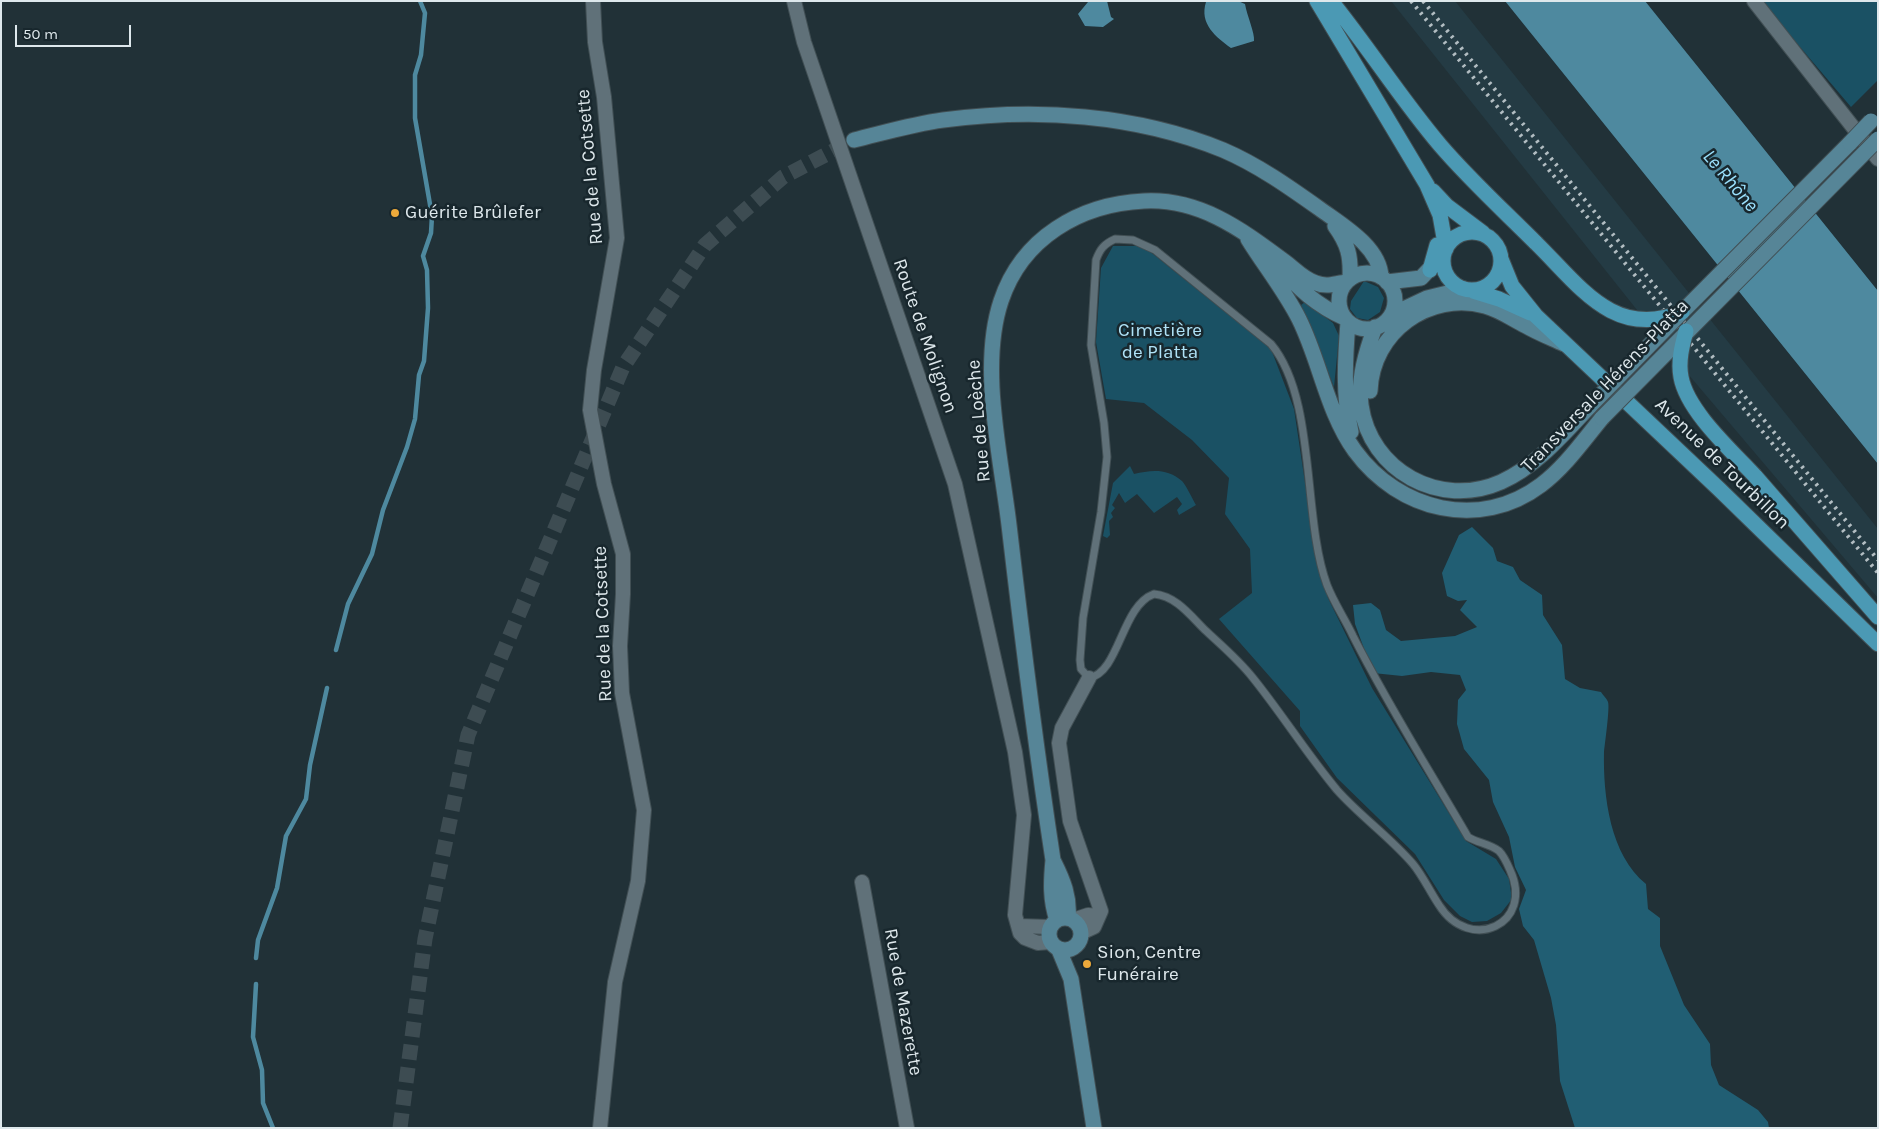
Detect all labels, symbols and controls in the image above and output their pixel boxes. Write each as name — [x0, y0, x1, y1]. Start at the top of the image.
scale bar — [18, 15, 134, 47]
text: 50 m — [23, 25, 58, 43]
street label: Rue de la Cotsette — [572, 88, 608, 246]
water label: Le Rhône — [1697, 145, 1763, 217]
place label: Guérite Brûlefer — [405, 202, 541, 224]
marker: Guérite Brûlefer — [389, 207, 401, 219]
street label: Route de Molignon — [888, 256, 962, 416]
street label: Transversale Hérens-Platta — [1516, 295, 1694, 477]
park label: Cimetière de Platta — [1118, 320, 1202, 364]
street label: Rue de Loèche — [962, 359, 996, 483]
street label: Avenue de Tourbillon — [1650, 394, 1794, 534]
street label: Rue de la Cotsette — [589, 546, 617, 702]
street label: Rue de Mazerette — [879, 927, 927, 1077]
place label: Sion, Centre Funéraire — [1097, 942, 1201, 986]
marker: Sion, Centre Funéraire — [1081, 958, 1093, 970]

